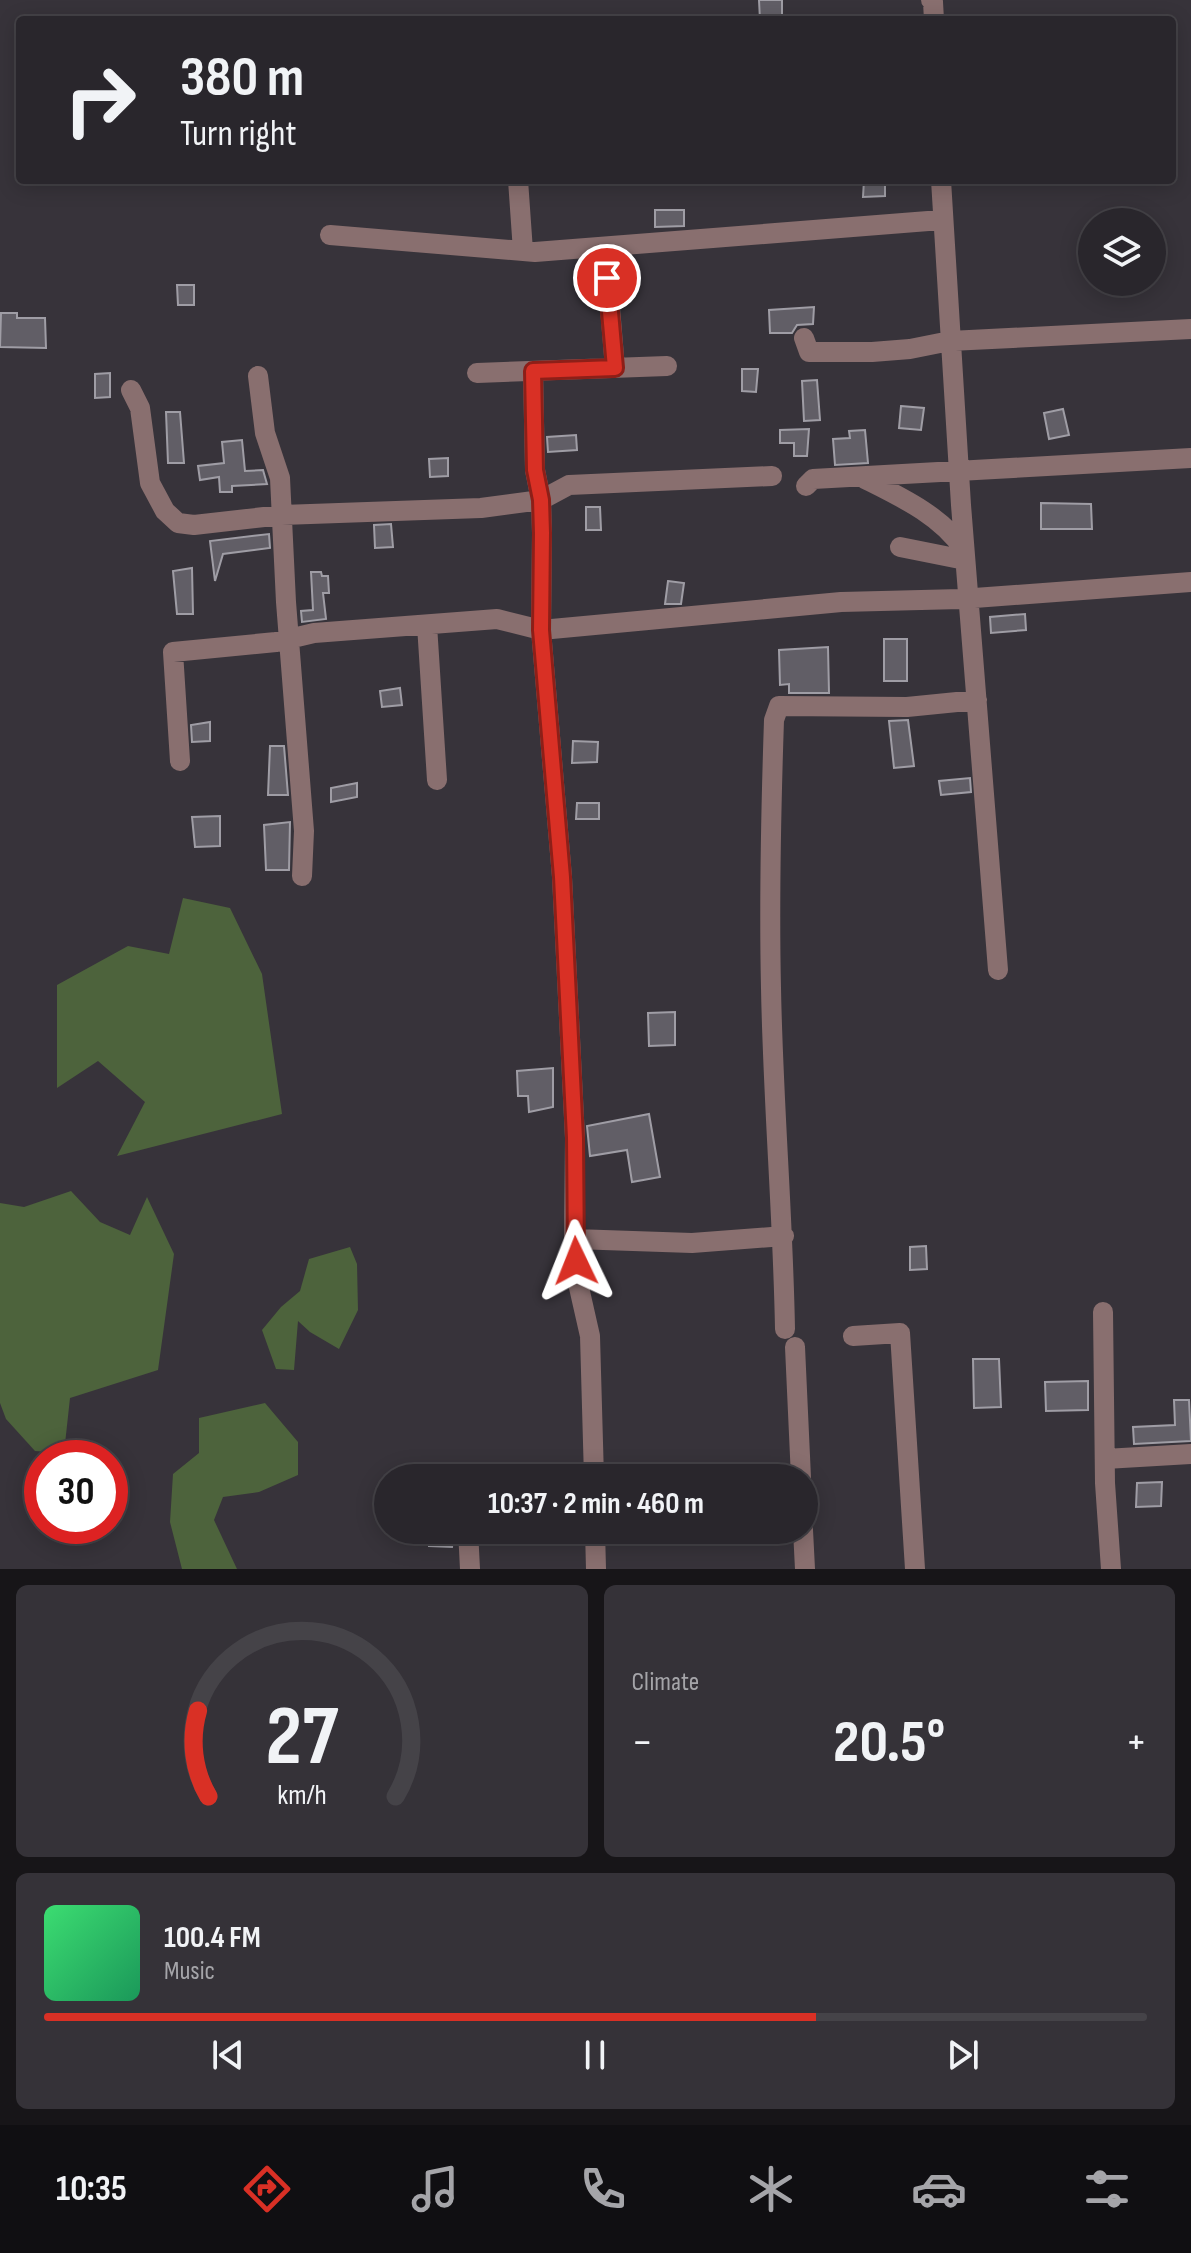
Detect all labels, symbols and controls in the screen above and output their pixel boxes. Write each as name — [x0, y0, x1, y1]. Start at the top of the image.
text: 380 m — [180, 45, 304, 112]
icon: right — [48, 48, 152, 152]
text: Turn right — [180, 113, 297, 156]
map controls — [1078, 208, 1166, 296]
button: layers — [1078, 208, 1166, 296]
pin — [573, 244, 641, 312]
icon: arrive — [585, 256, 629, 300]
position arrow — [534, 1219, 618, 1303]
speed limit sign: 30 — [24, 1440, 128, 1544]
text: 10:37 · 2 min · 460 m — [488, 1486, 704, 1522]
text: Climate — [632, 1667, 699, 1698]
text: 27 — [265, 1688, 339, 1788]
text: 20.5° — [833, 1707, 945, 1779]
text: − — [632, 1716, 653, 1769]
text: + — [1125, 1716, 1147, 1769]
text: km/h — [277, 1778, 326, 1813]
text: 100.4 FM — [164, 1920, 261, 1956]
text: Music — [164, 1956, 215, 1987]
icon: previous — [206, 2033, 250, 2077]
icon: pause — [573, 2033, 617, 2077]
icon: next — [941, 2033, 985, 2077]
icon: directions — [239, 2161, 295, 2217]
icon: music — [407, 2161, 463, 2217]
icon: phone — [575, 2161, 631, 2217]
icon: climate — [743, 2161, 799, 2217]
icon: car — [911, 2161, 967, 2217]
icon: filters — [1079, 2161, 1135, 2217]
text: 10:35 — [56, 2168, 127, 2211]

